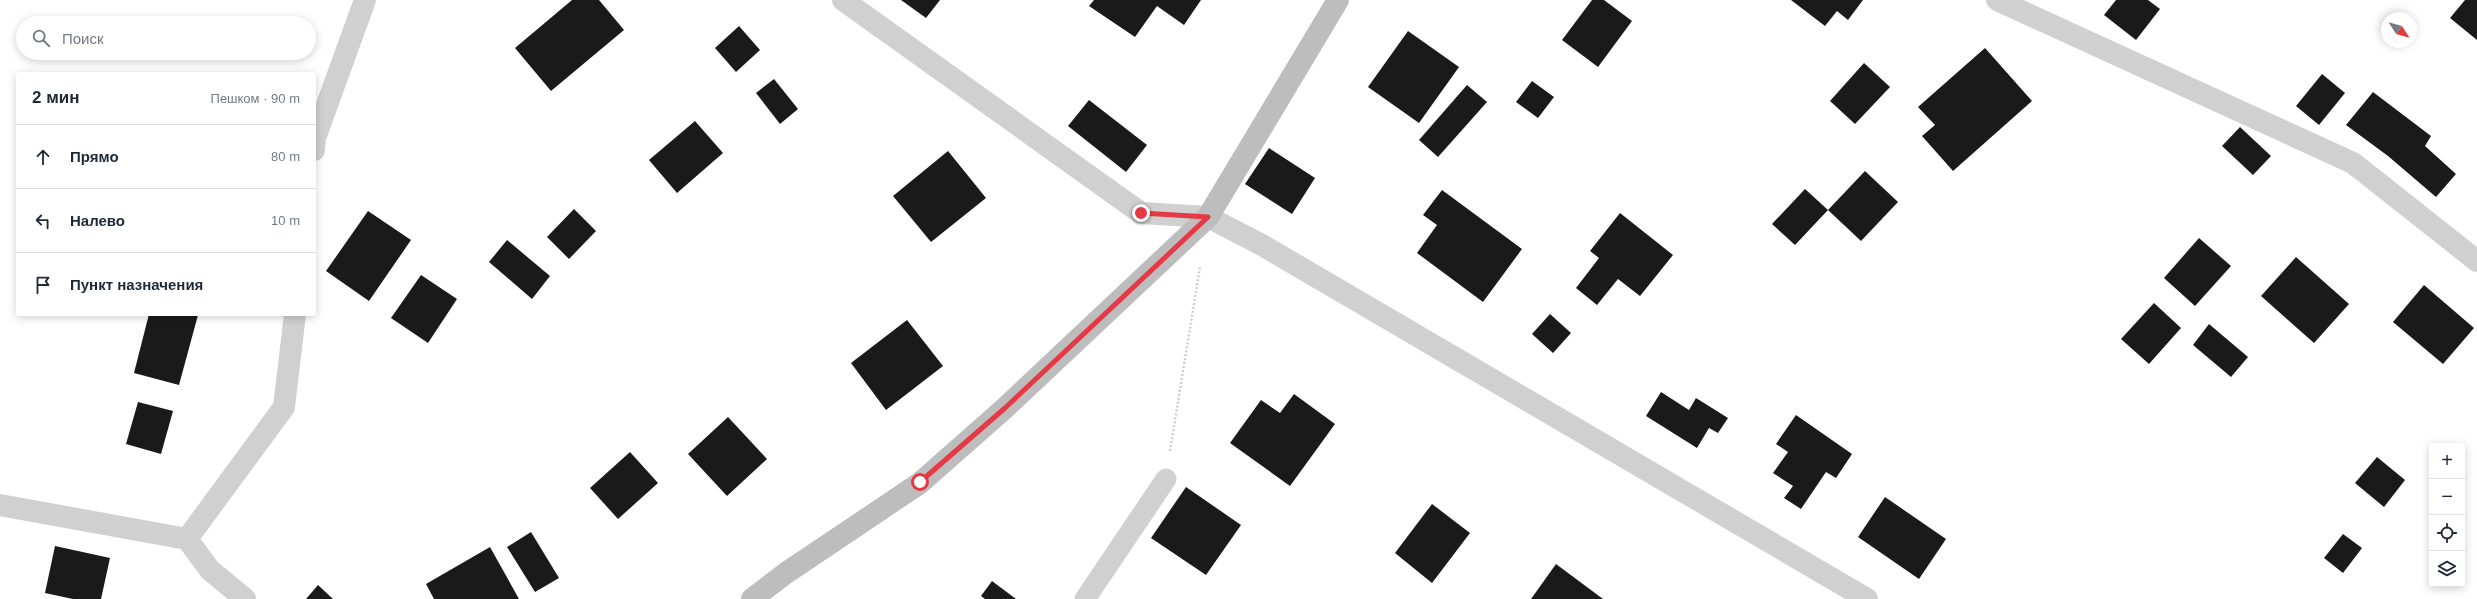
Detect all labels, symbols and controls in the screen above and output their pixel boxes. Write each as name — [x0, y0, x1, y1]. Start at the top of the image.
north arrow — [2381, 12, 2417, 48]
search box — [16, 16, 316, 60]
icon: search — [30, 27, 52, 49]
text: Поиск — [62, 30, 104, 47]
text: 2 мин — [32, 88, 79, 107]
text: Пешком · 90 m — [211, 91, 300, 106]
icon: ahead — [32, 146, 54, 168]
text: Прямо — [70, 148, 119, 165]
text: 80 m — [271, 149, 300, 164]
route end — [1132, 204, 1150, 222]
icon: left — [32, 210, 54, 232]
text: Налево — [70, 212, 125, 229]
text: 10 m — [271, 213, 300, 228]
icon: arrive — [32, 274, 54, 296]
text: Пункт назначения — [70, 276, 203, 293]
map controls — [2429, 443, 2465, 587]
button: + — [2429, 443, 2465, 479]
route start — [911, 473, 929, 491]
button: − — [2429, 479, 2465, 515]
button: locate — [2429, 515, 2465, 551]
button: layers — [2429, 551, 2465, 587]

